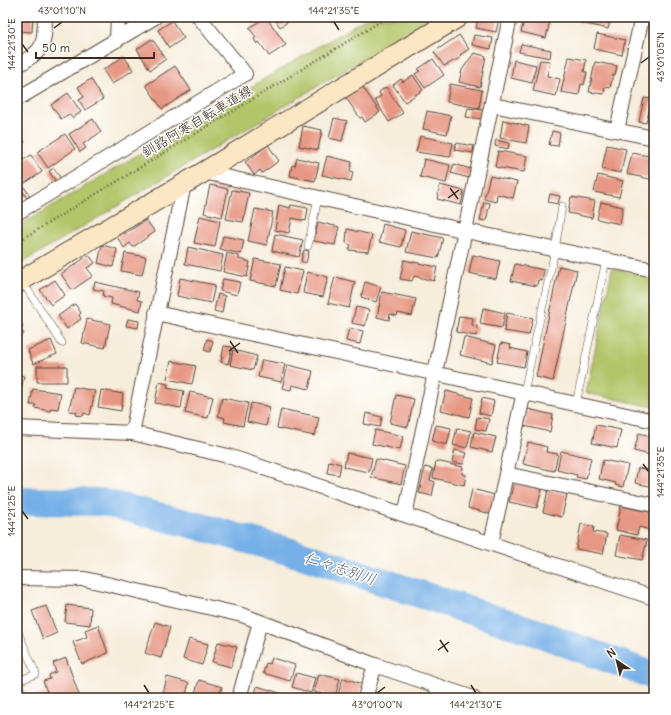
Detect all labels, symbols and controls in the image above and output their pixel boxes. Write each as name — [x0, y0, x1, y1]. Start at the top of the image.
text: 43°01'10"N — [38, 4, 86, 17]
text: 144°21'35"E — [309, 4, 360, 17]
text: 144°21'30"E — [5, 18, 18, 70]
text: 43°01'05"N — [654, 32, 667, 82]
scale bar — [36, 34, 154, 60]
text: 50 m — [42, 40, 71, 55]
street label: 釧路阿寒自転車道線 — [138, 81, 256, 161]
text: 144°21'35"E — [654, 446, 667, 497]
text: 144°21'25"E — [5, 486, 18, 536]
water label: 仁々志別川 — [301, 547, 379, 589]
north arrow — [597, 641, 637, 681]
text: N — [604, 645, 618, 661]
text: 144°21'25"E — [124, 698, 174, 711]
text: 43°01'00"N — [352, 698, 402, 711]
text: 144°21'30"E — [450, 698, 502, 711]

